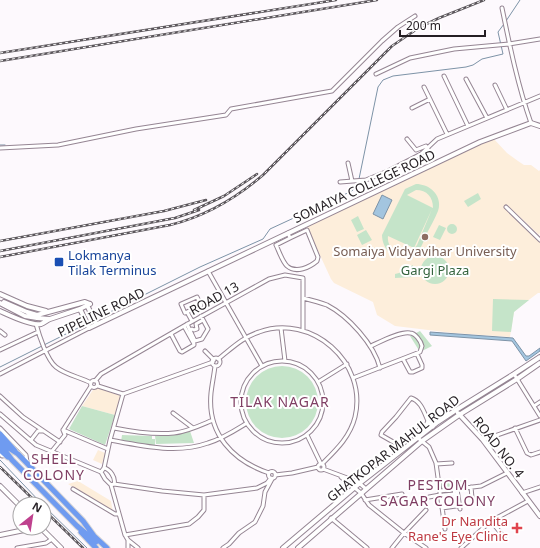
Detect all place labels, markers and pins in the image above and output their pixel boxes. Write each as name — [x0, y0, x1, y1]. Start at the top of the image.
marker: Somaiya Vidyavihar University — [420, 232, 430, 242]
place label: Somaiya Vidyavihar University — [333, 242, 517, 260]
place label: Lokmanya Tilak Terminus — [68, 246, 156, 279]
marker: Lokmanya Tilak Terminus — [53, 256, 65, 268]
place label: Dr Nandita Rane's Eye Clinic — [408, 512, 508, 545]
marker: Dr Nandita Rane's Eye Clinic — [511, 522, 523, 534]

